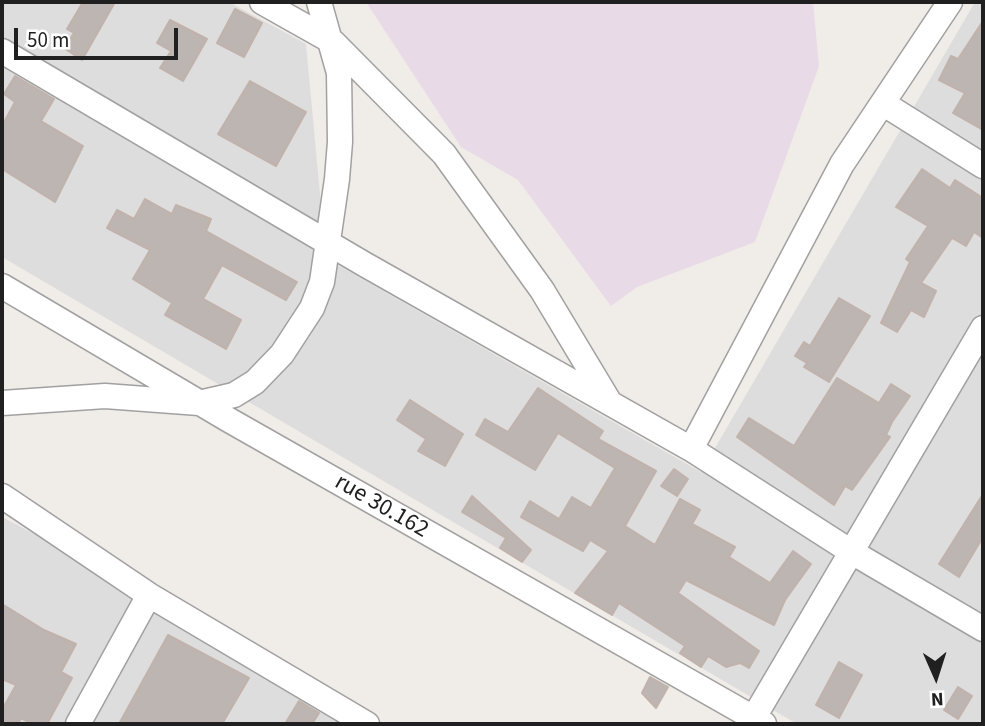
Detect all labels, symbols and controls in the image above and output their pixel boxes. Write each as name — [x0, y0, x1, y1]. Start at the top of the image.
scale bar — [18, 14, 182, 58]
text: 50 m — [27, 25, 69, 55]
street label: rue 30.162 — [329, 469, 433, 545]
north arrow — [901, 642, 971, 712]
text: N — [930, 685, 944, 712]

